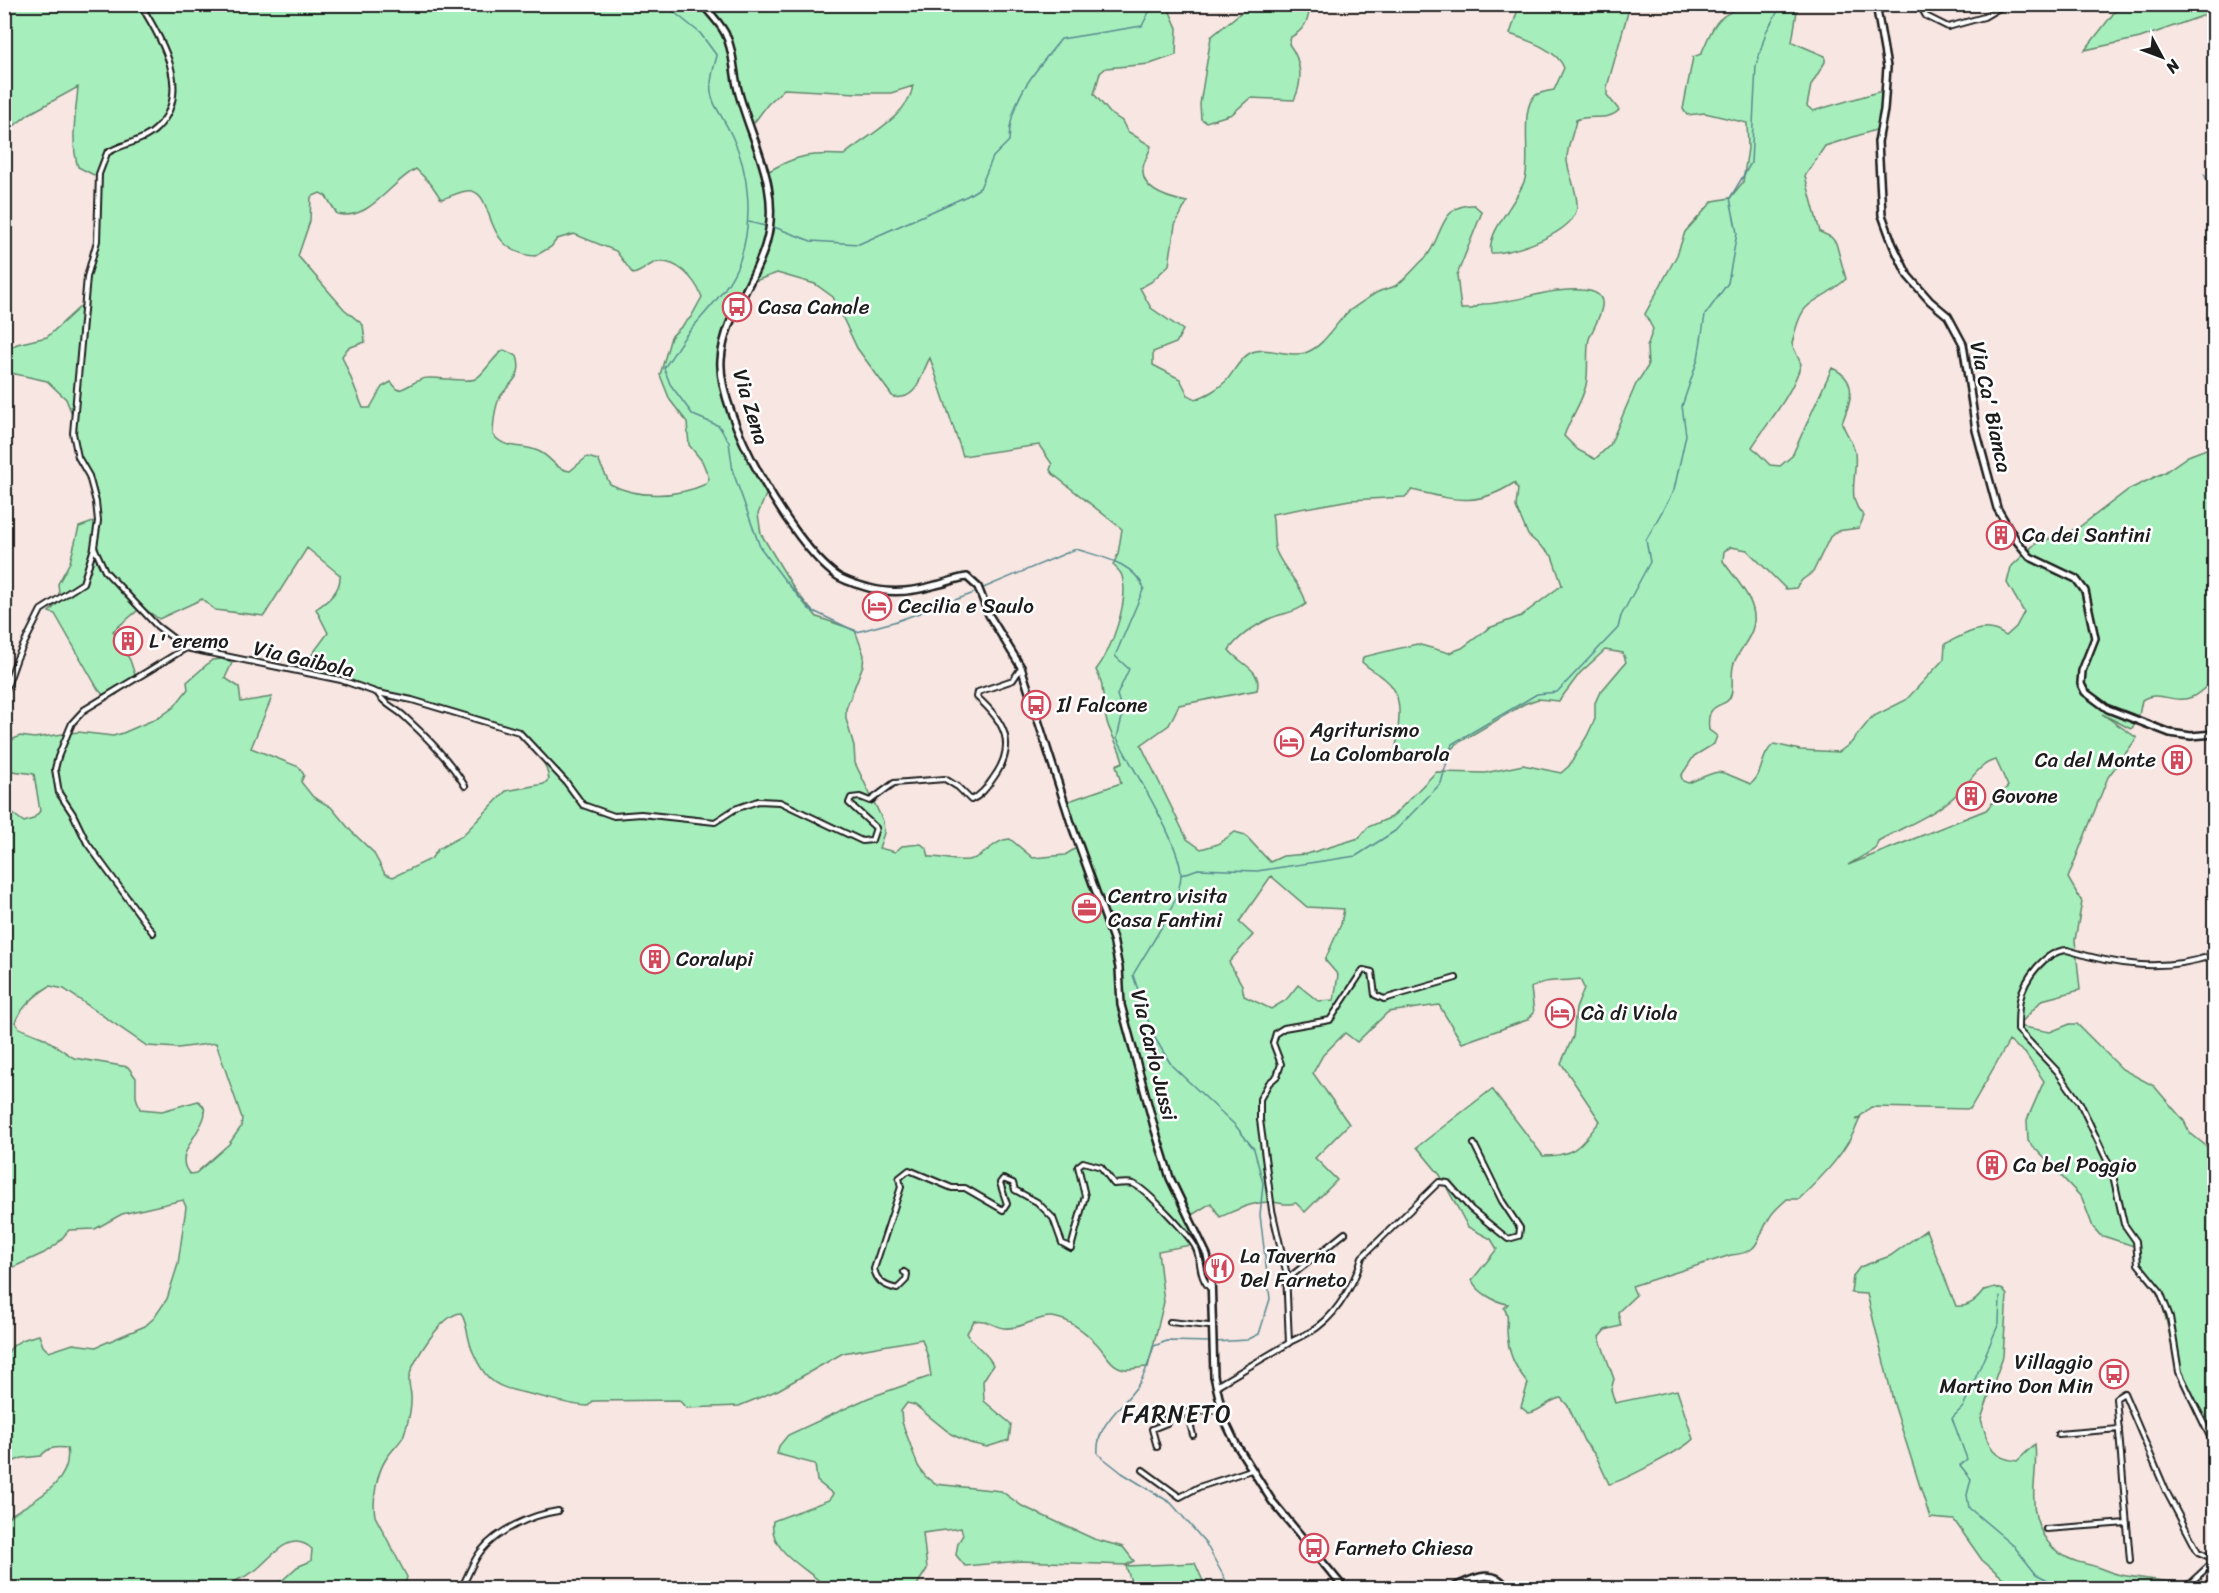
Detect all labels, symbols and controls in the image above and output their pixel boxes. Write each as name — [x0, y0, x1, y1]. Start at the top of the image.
north arrow — [2132, 27, 2192, 87]
text: N — [2158, 52, 2188, 81]
place label: Casa Canale — [758, 288, 870, 326]
bus stop icon: Casa Canale — [721, 291, 753, 323]
street label: Via Ca' Bianca — [1959, 338, 2024, 477]
street label: Via Zena — [722, 364, 781, 450]
place label: Ca dei Santini — [2022, 516, 2152, 554]
building icon: Ca dei Santini — [1985, 519, 2017, 551]
place label: Cecilia e Saulo — [898, 587, 1034, 625]
hotel icon: Cecilia e Saulo — [861, 590, 893, 622]
place label: L' eremo — [149, 622, 229, 660]
building icon: L' eremo — [112, 625, 144, 657]
street label: Via Gaibola — [250, 629, 359, 689]
place label: Il Falcone — [1056, 686, 1147, 724]
bus stop icon: Il Falcone — [1020, 689, 1052, 721]
place label: Agriturismo La Colombarola — [1309, 711, 1450, 773]
hotel icon: Agriturismo La Colombarola — [1273, 726, 1305, 758]
place label: Ca del Monte — [2035, 741, 2156, 779]
building icon: Ca del Monte — [2161, 744, 2193, 776]
place label: Govone — [1992, 777, 2058, 815]
building icon: Govone — [1955, 780, 1987, 812]
place label: Centro visita Casa Fantini — [1108, 877, 1228, 939]
office icon: Centro visita Casa Fantini — [1071, 892, 1103, 924]
place label: Coralupi — [676, 940, 754, 978]
building icon: Coralupi — [639, 943, 671, 975]
street label: Via Carlo Jussi — [1119, 985, 1189, 1126]
place label: Cà di Viola — [1581, 994, 1678, 1032]
hotel icon: Cà di Viola — [1544, 997, 1576, 1029]
place label: Ca bel Poggio — [2013, 1146, 2137, 1184]
building icon: Ca bel Poggio — [1976, 1149, 2008, 1181]
place label: La Taverna Del Farneto — [1240, 1237, 1347, 1299]
restaurant icon: La Taverna Del Farneto — [1203, 1252, 1235, 1284]
place label: Villaggio Martino Don Min — [1939, 1343, 2093, 1405]
bus stop icon: Villaggio Martino Don Min — [2098, 1358, 2130, 1390]
district label: FARNETO — [1122, 1393, 1232, 1435]
place label: Farneto Chiesa — [1335, 1529, 1473, 1567]
bus stop icon: Farneto Chiesa — [1298, 1532, 1330, 1564]

